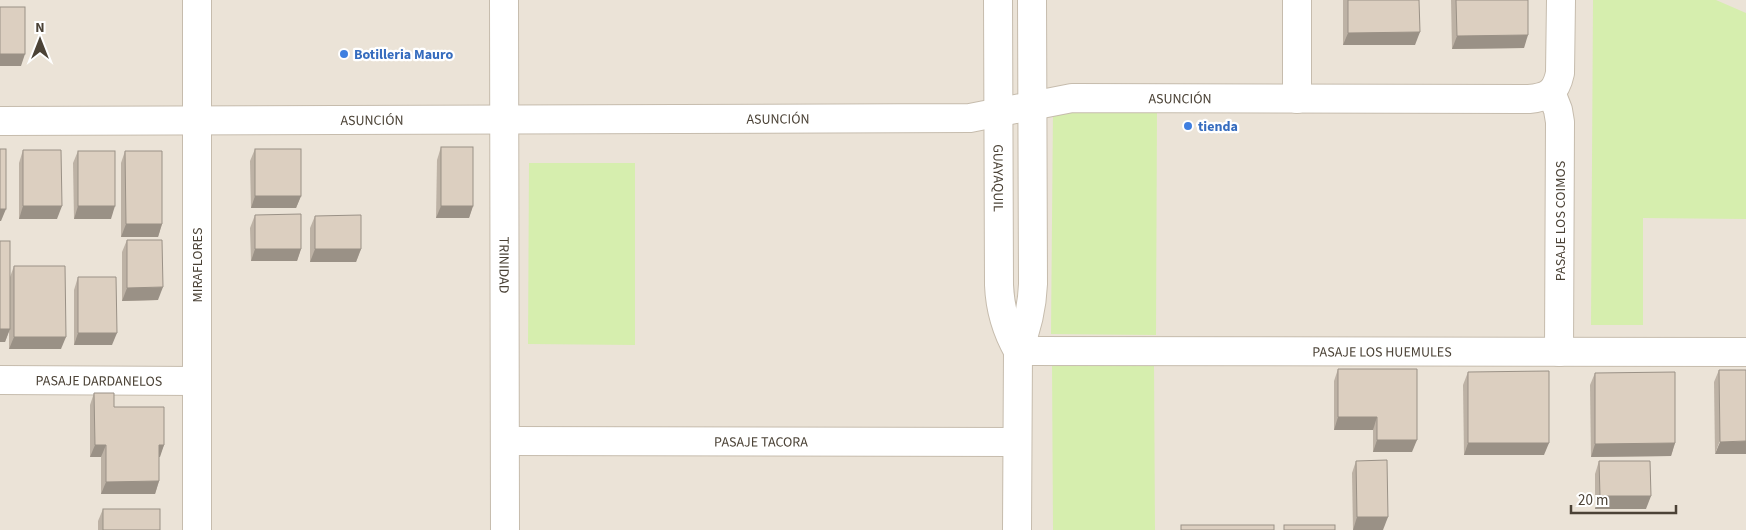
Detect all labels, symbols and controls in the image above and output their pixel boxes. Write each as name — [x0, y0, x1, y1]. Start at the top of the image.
north arrow — [15, 15, 65, 65]
text: N — [35, 18, 45, 38]
place label: Botilleria Mauro — [354, 45, 453, 65]
marker: Botilleria Mauro — [338, 48, 350, 60]
street label: ASUNCIÓN — [1148, 89, 1212, 109]
street label: ASUNCIÓN — [746, 109, 810, 130]
street label: ASUNCIÓN — [340, 111, 404, 131]
place label: tienda — [1198, 117, 1238, 137]
marker: tienda — [1182, 120, 1194, 132]
street label: GUAYAQUIL — [988, 144, 1008, 212]
street label: PASAJE LOS COIMOS — [1551, 161, 1571, 281]
street label: MIRAFLORES — [188, 228, 208, 302]
street label: TRINIDAD — [493, 237, 514, 293]
street label: PASAJE LOS HUEMULES — [1312, 342, 1452, 363]
street label: PASAJE DARDANELOS — [36, 371, 162, 392]
street label: PASAJE TACORA — [714, 432, 808, 453]
scale bar — [1571, 482, 1676, 514]
text: 20 m — [1578, 490, 1608, 511]

